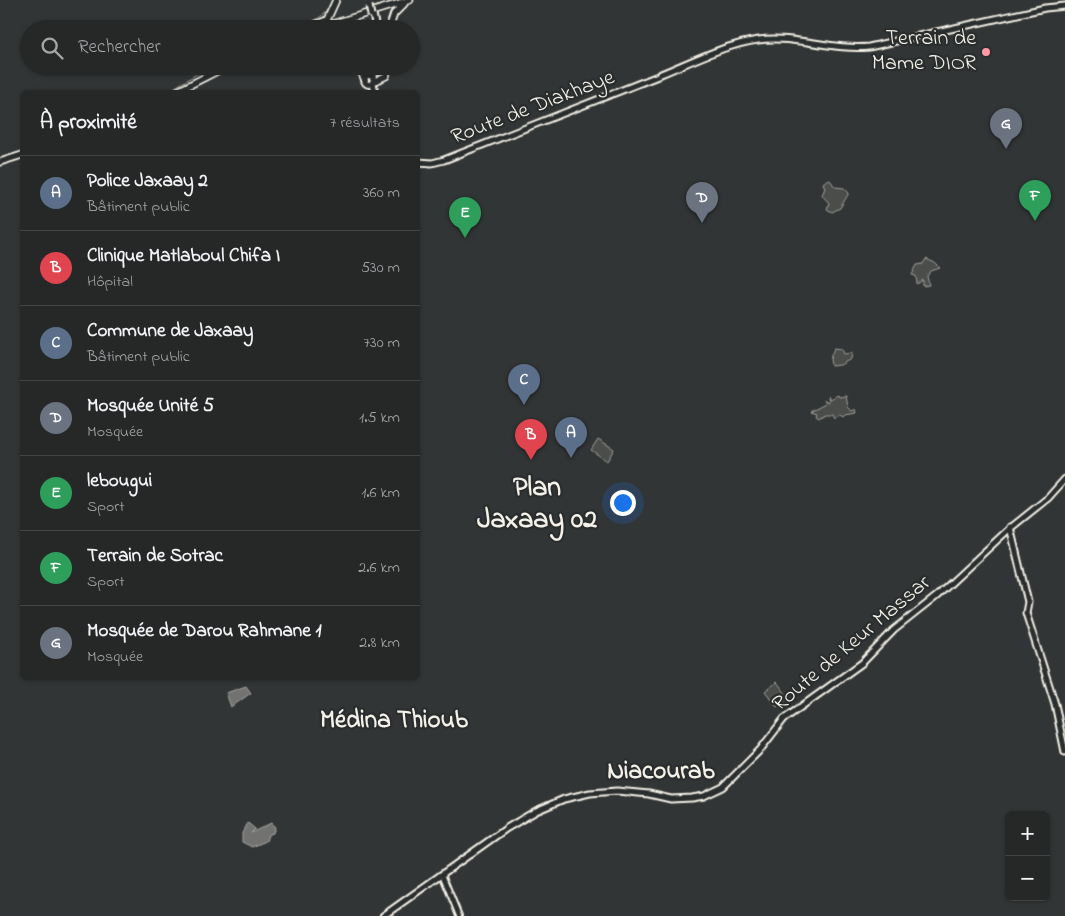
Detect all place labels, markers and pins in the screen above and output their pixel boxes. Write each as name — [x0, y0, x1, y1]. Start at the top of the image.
place label: Terrain de Mame DIOR — [872, 23, 977, 80]
marker: Terrain de Mame DIOR — [980, 46, 992, 58]
pin: G — [990, 108, 1022, 149]
pin: F — [1019, 180, 1051, 221]
pin: D — [686, 182, 718, 223]
pin: E — [449, 197, 481, 238]
pin: C — [508, 364, 540, 405]
pin: A — [555, 417, 587, 458]
pin: B — [515, 419, 547, 460]

